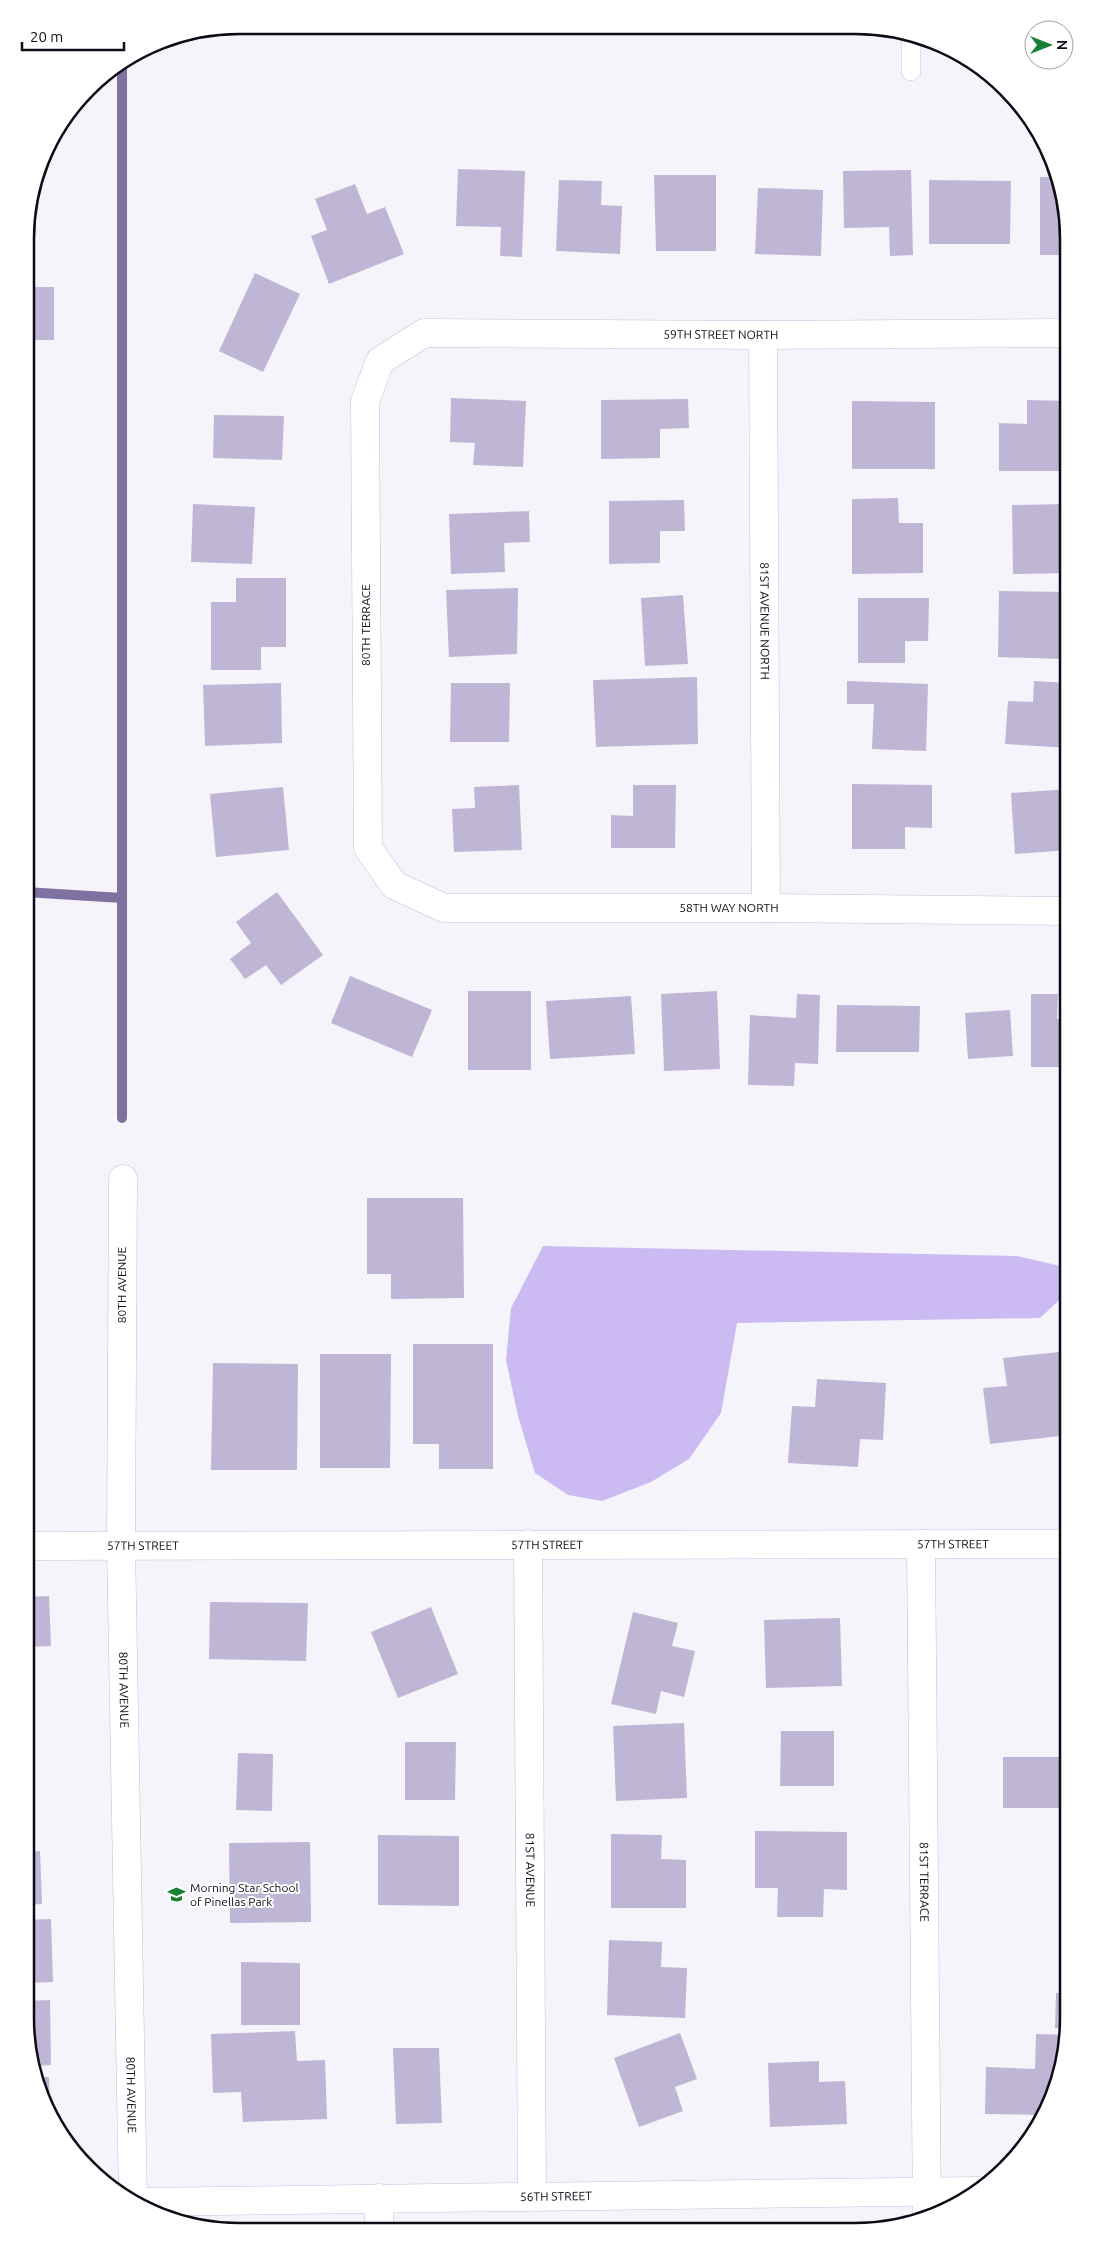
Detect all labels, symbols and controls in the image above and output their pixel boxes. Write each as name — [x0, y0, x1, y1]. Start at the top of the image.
scale bar — [22, 20, 125, 52]
north arrow — [1024, 20, 1074, 70]
text: 20 m — [30, 28, 63, 45]
text: N — [1054, 40, 1070, 50]
street label: 59TH STREET NORTH — [663, 327, 778, 341]
street label: 81ST AVENUE NORTH — [758, 562, 772, 680]
street label: 80TH TERRACE — [359, 584, 372, 666]
street label: 58TH WAY NORTH — [679, 901, 779, 914]
street label: 80TH AVENUE — [115, 1247, 128, 1323]
street label: 57TH STREET — [917, 1537, 989, 1550]
street label: 57TH STREET — [511, 1538, 583, 1551]
street label: 57TH STREET — [107, 1539, 179, 1552]
street label: 80TH AVENUE — [117, 1652, 131, 1729]
street label: 81ST AVENUE — [524, 1833, 537, 1907]
street label: 81ST TERRACE — [918, 1842, 931, 1922]
place label: Morning Star School of Pinellas Park — [190, 1881, 299, 1908]
school or university icon: Morning Star School of Pinellas Park — [166, 1885, 186, 1905]
street label: 80TH AVENUE — [124, 2057, 139, 2133]
street label: 56TH STREET — [520, 2189, 592, 2203]

